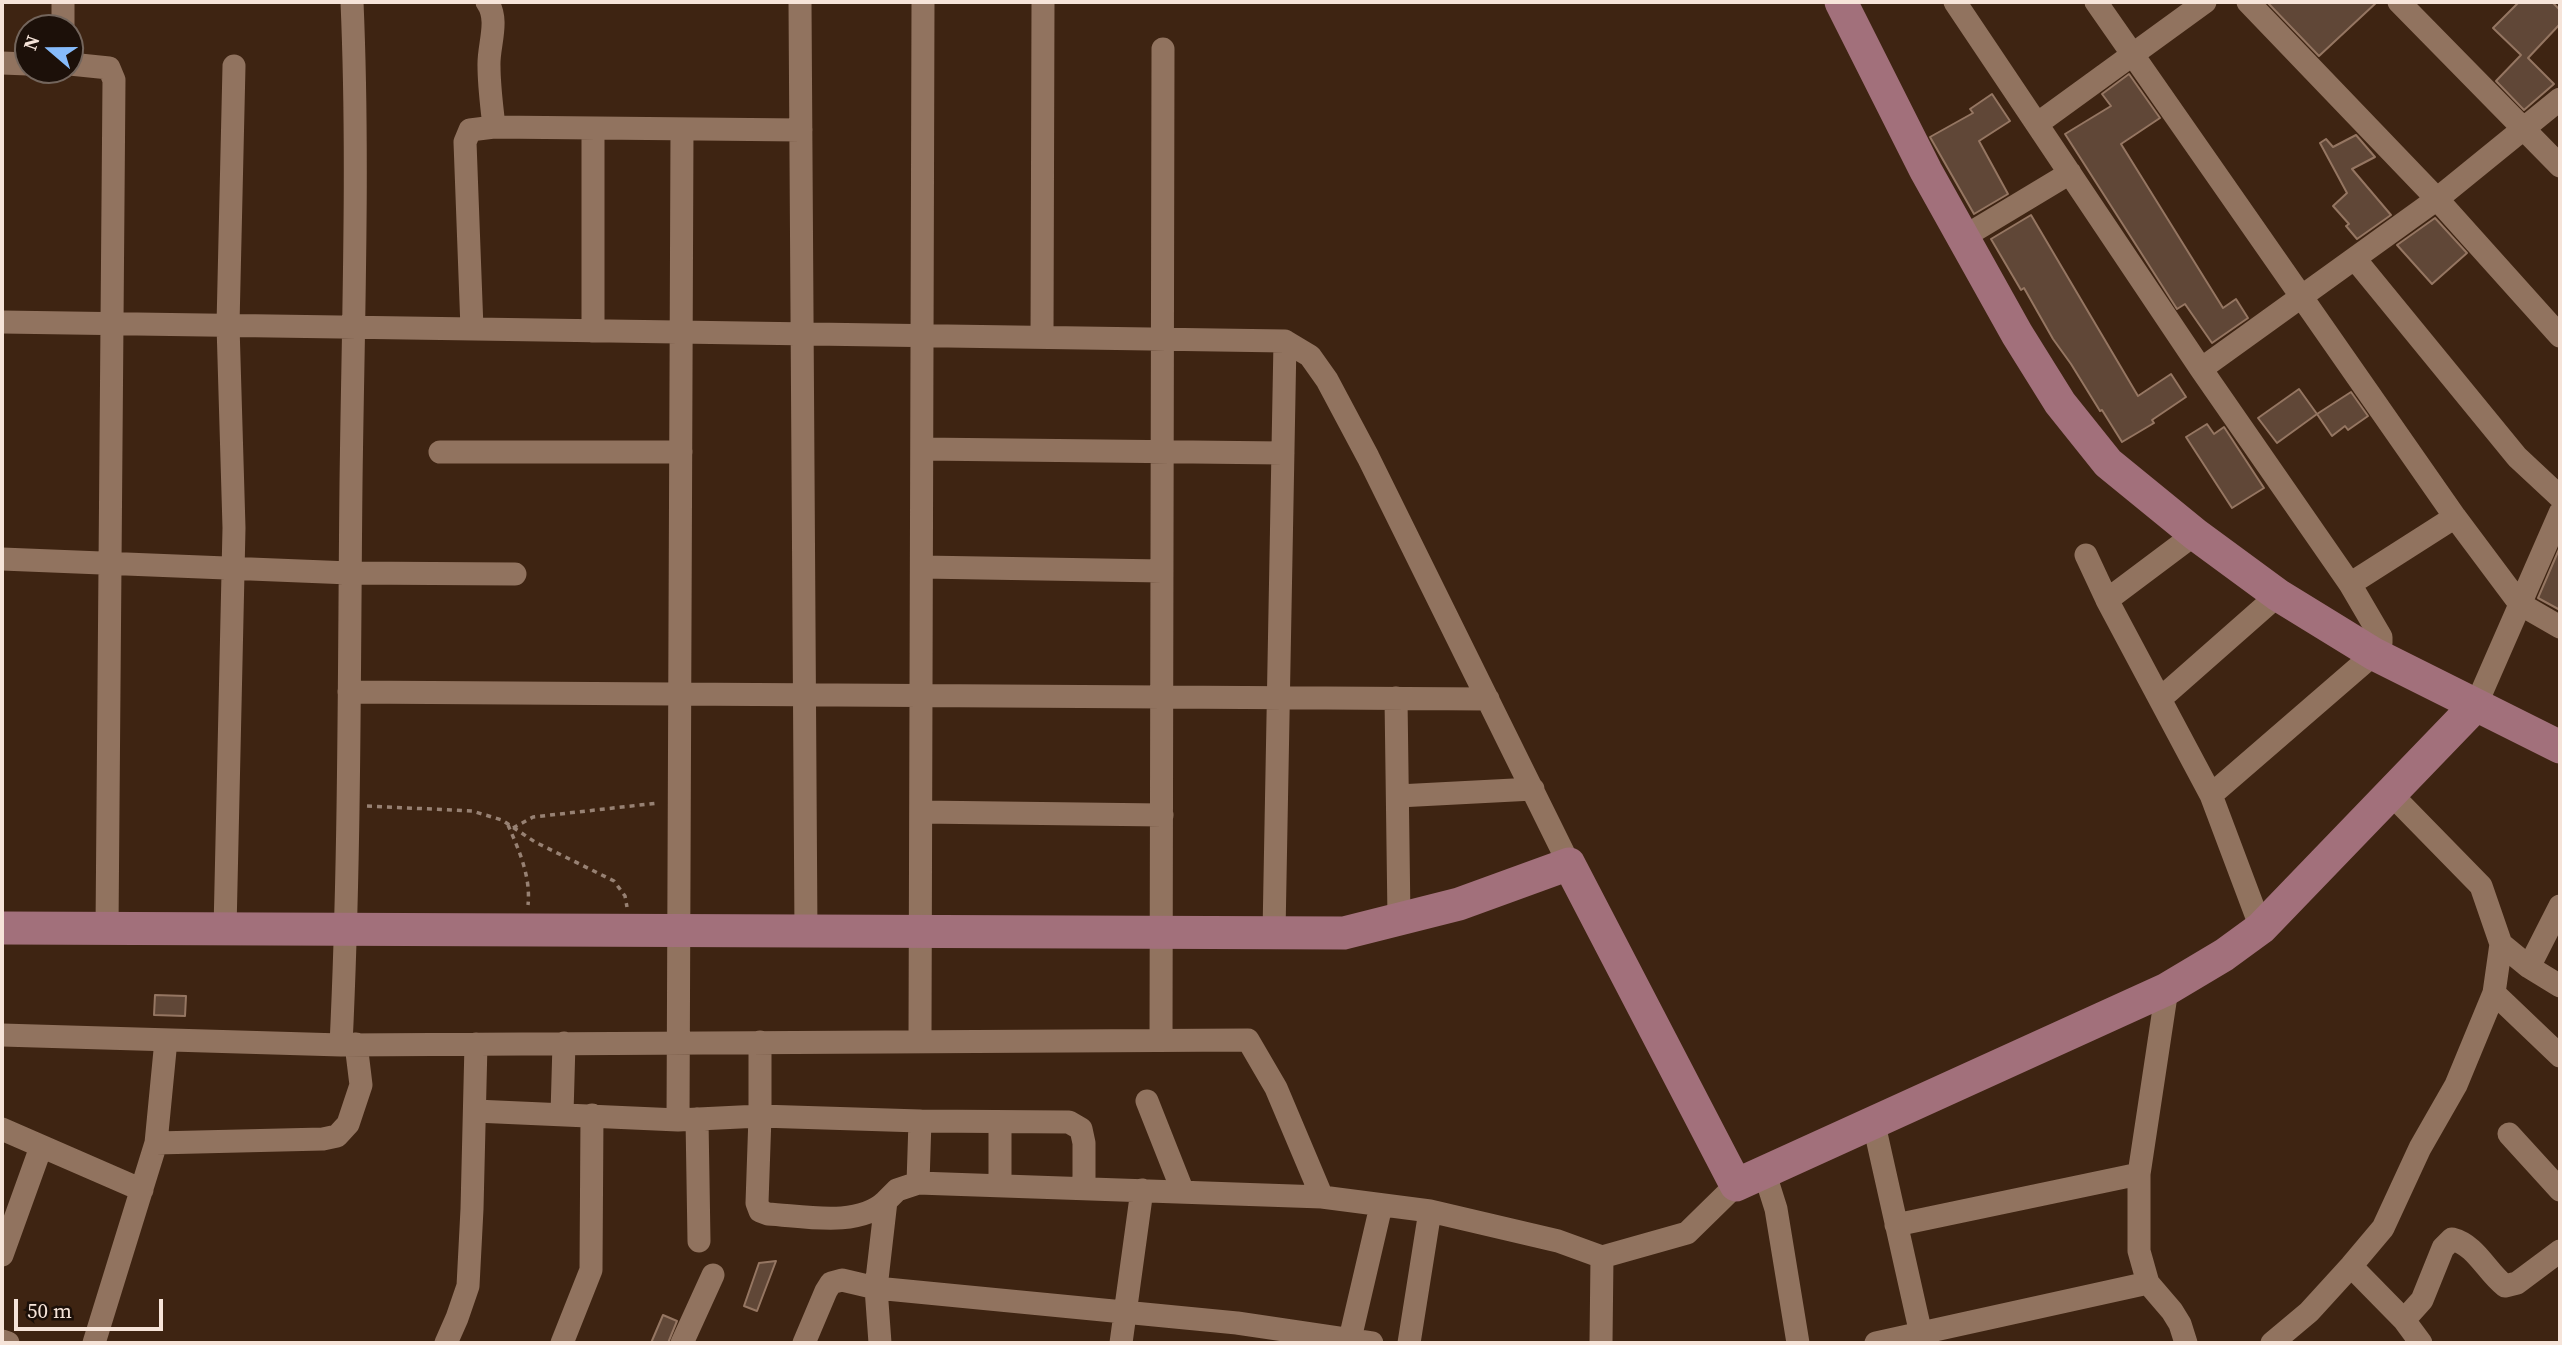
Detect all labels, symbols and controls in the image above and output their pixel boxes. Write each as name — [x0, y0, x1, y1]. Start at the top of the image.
north arrow — [14, 14, 84, 84]
text: N — [17, 32, 46, 53]
scale bar — [18, 1286, 166, 1330]
text: 50 m — [27, 1296, 72, 1325]

